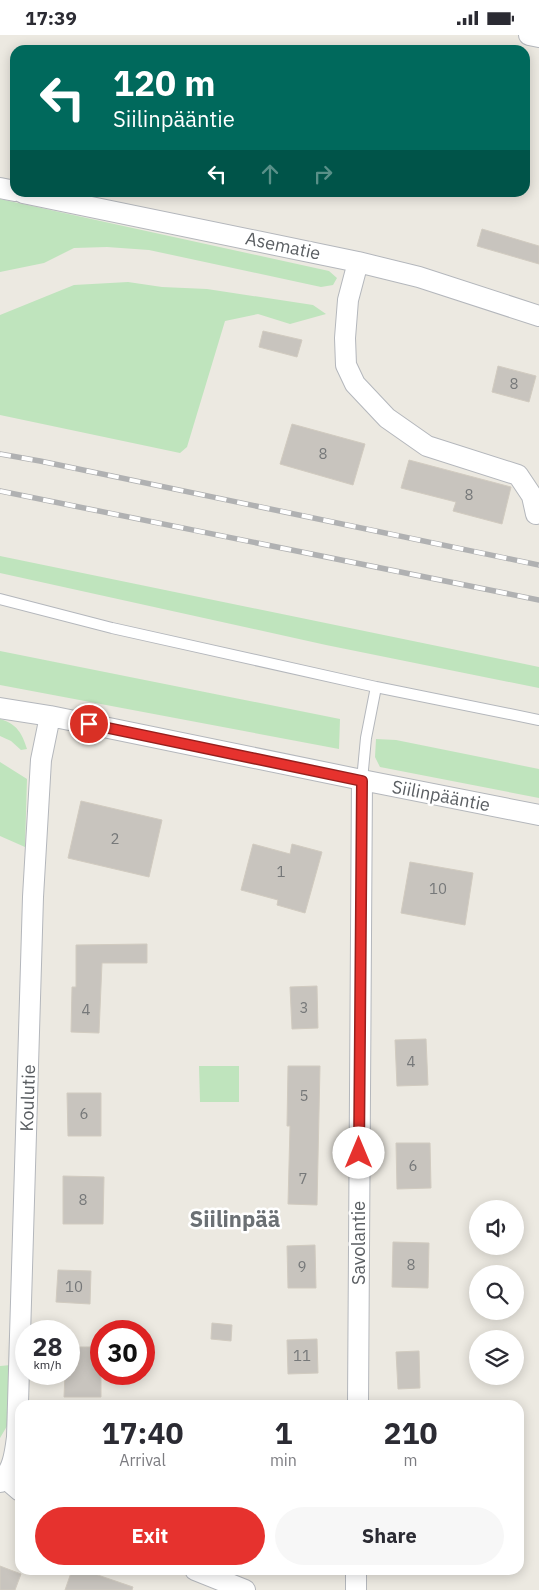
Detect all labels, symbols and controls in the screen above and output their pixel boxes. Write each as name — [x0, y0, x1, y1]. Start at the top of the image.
text: 17:39 — [25, 6, 77, 30]
text: 120 m — [113, 60, 216, 106]
icon: left — [30, 65, 95, 130]
text: Siilinpääntie — [113, 104, 235, 133]
icon: left — [203, 160, 231, 188]
icon: ahead — [256, 160, 284, 188]
icon: right — [309, 160, 337, 188]
street label: Asematie — [243, 226, 323, 265]
house number: 8 — [509, 374, 519, 393]
house number: 8 — [318, 444, 328, 463]
house number: 8 — [464, 485, 474, 504]
pin — [68, 703, 110, 745]
icon: arrive — [75, 710, 103, 738]
street label: Siilinpääntie — [390, 775, 492, 816]
house number: 2 — [110, 829, 120, 848]
house number: 1 — [276, 862, 286, 881]
house number: 10 — [429, 879, 447, 898]
house number: 3 — [299, 998, 309, 1017]
house number: 4 — [81, 1000, 91, 1019]
house number: 4 — [406, 1052, 416, 1071]
street label: Koulutie — [15, 1064, 40, 1132]
house number: 5 — [299, 1086, 309, 1105]
house number: 6 — [79, 1104, 89, 1123]
position arrow — [332, 1126, 384, 1178]
house number: 6 — [408, 1156, 418, 1175]
house number: 7 — [298, 1169, 308, 1188]
house number: 8 — [78, 1190, 88, 1209]
map controls — [469, 1200, 524, 1385]
button: sound — [469, 1200, 524, 1255]
street label: Savolantie — [347, 1201, 370, 1285]
district label: Siilinpää — [190, 1204, 280, 1233]
house number: 8 — [406, 1255, 416, 1274]
house number: 9 — [297, 1257, 307, 1276]
button: search — [469, 1265, 524, 1320]
house number: 10 — [65, 1277, 83, 1296]
speed limit sign: 30 — [90, 1320, 155, 1385]
text: 28 — [32, 1330, 63, 1363]
button: layers — [469, 1330, 524, 1385]
house number: 11 — [293, 1346, 311, 1365]
text: km/h — [33, 1357, 62, 1372]
text: 17:40 — [102, 1413, 183, 1452]
text: 1 — [274, 1413, 292, 1452]
text: 210 — [383, 1413, 437, 1452]
text: Arrival — [119, 1450, 166, 1470]
text: min — [270, 1450, 297, 1470]
text: m — [403, 1450, 417, 1470]
button: Exit — [35, 1507, 265, 1565]
button: Share — [275, 1507, 504, 1565]

